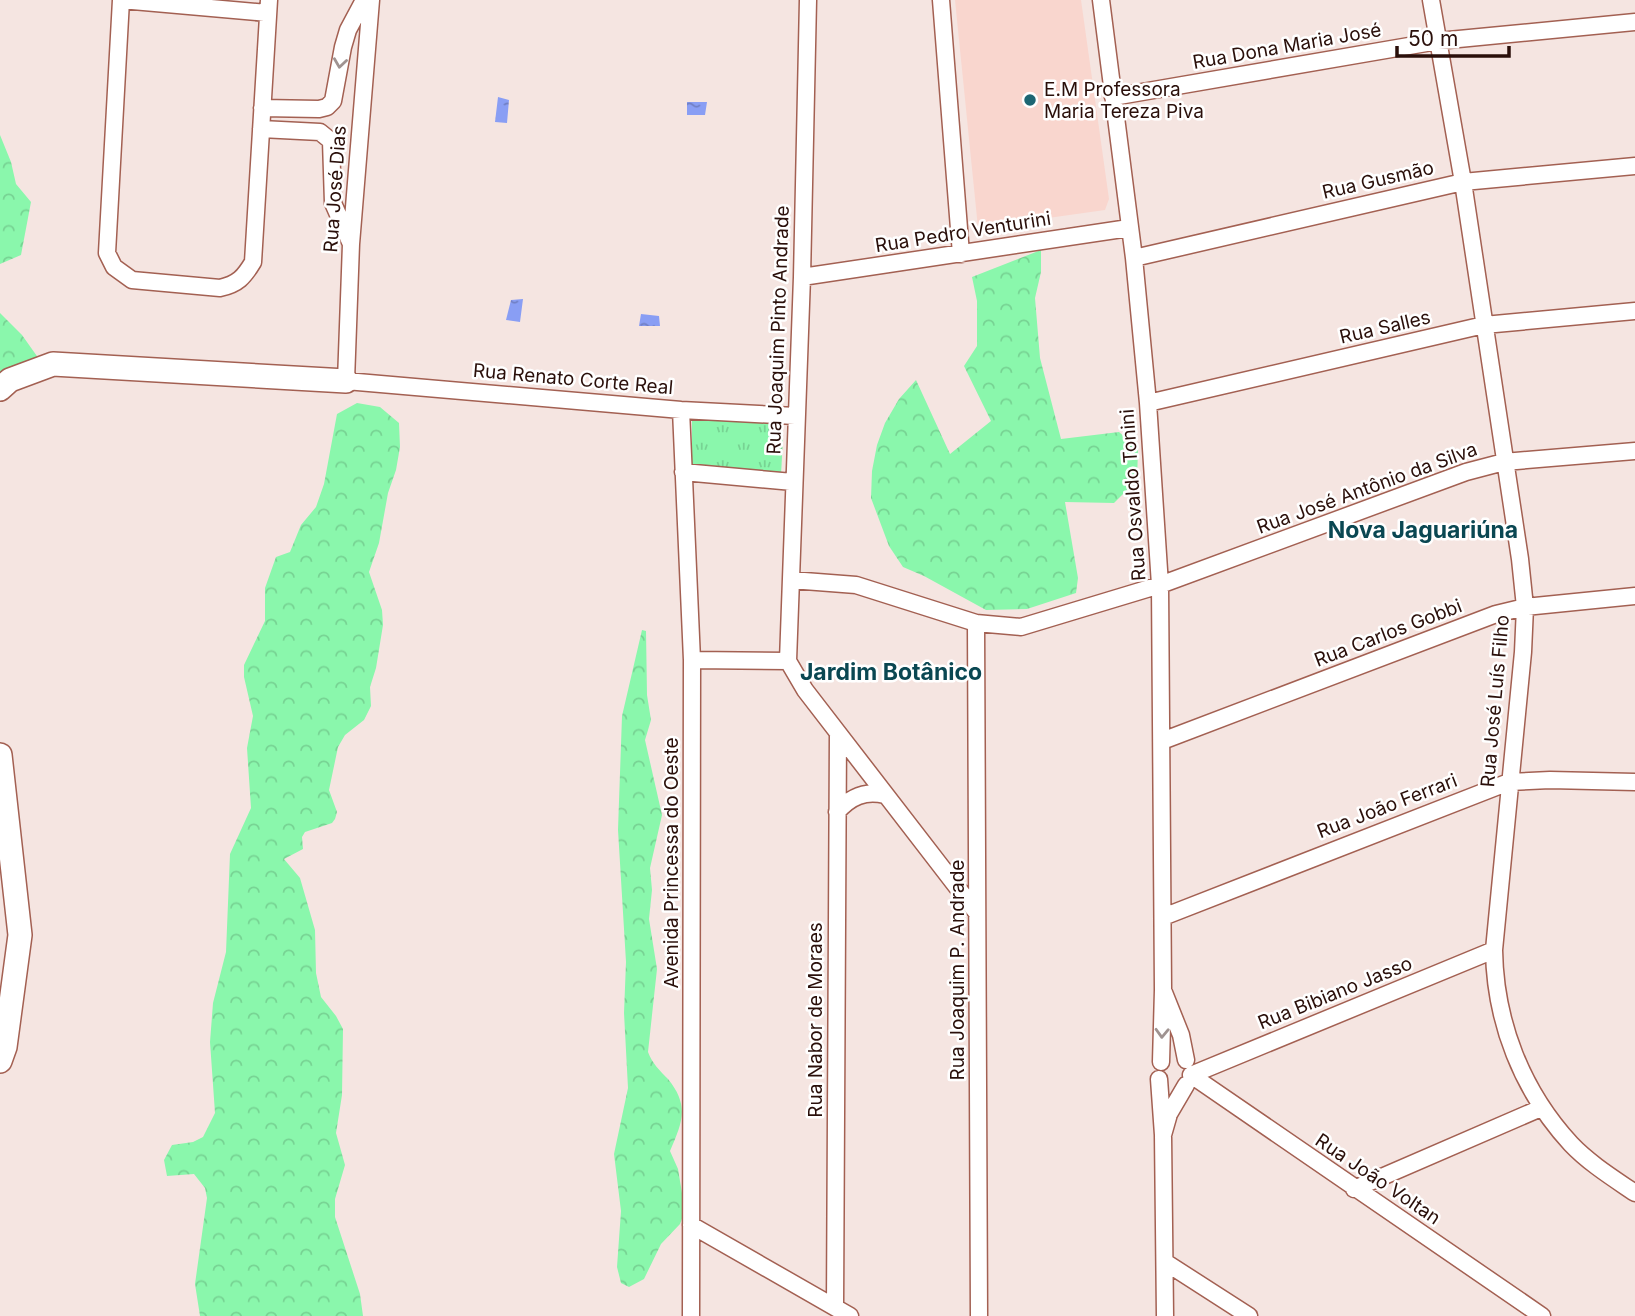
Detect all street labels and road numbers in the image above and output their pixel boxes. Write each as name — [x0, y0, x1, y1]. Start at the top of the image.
street label: Rua Dona Maria José — [1191, 18, 1383, 74]
street label: Rua José Dias — [319, 125, 351, 253]
street label: Rua Gusmão — [1320, 156, 1436, 204]
street label: Rua Joaquim Pinto Andrade — [762, 205, 794, 455]
street label: Rua Pedro Venturini — [874, 207, 1052, 257]
street label: Rua Salles — [1337, 305, 1433, 349]
street label: Rua Renato Corte Real — [472, 359, 674, 399]
street label: Rua Osvaldo Tonini — [1116, 408, 1150, 582]
street label: Rua José Antônio da Silva — [1254, 437, 1480, 539]
street label: Rua Carlos Gobbi — [1311, 594, 1465, 672]
street label: Rua José Luís Filho — [1476, 614, 1514, 788]
street label: Avenida Princessa do Oeste — [660, 737, 683, 989]
street label: Rua João Ferrari — [1314, 769, 1460, 843]
street label: Rua Joaquim P. Andrade — [946, 860, 969, 1080]
street label: Rua Nabor de Moraes — [804, 922, 827, 1118]
street label: Rua Bibiano Jasso — [1255, 952, 1415, 1034]
street label: Rua João Voltan — [1311, 1129, 1445, 1229]

